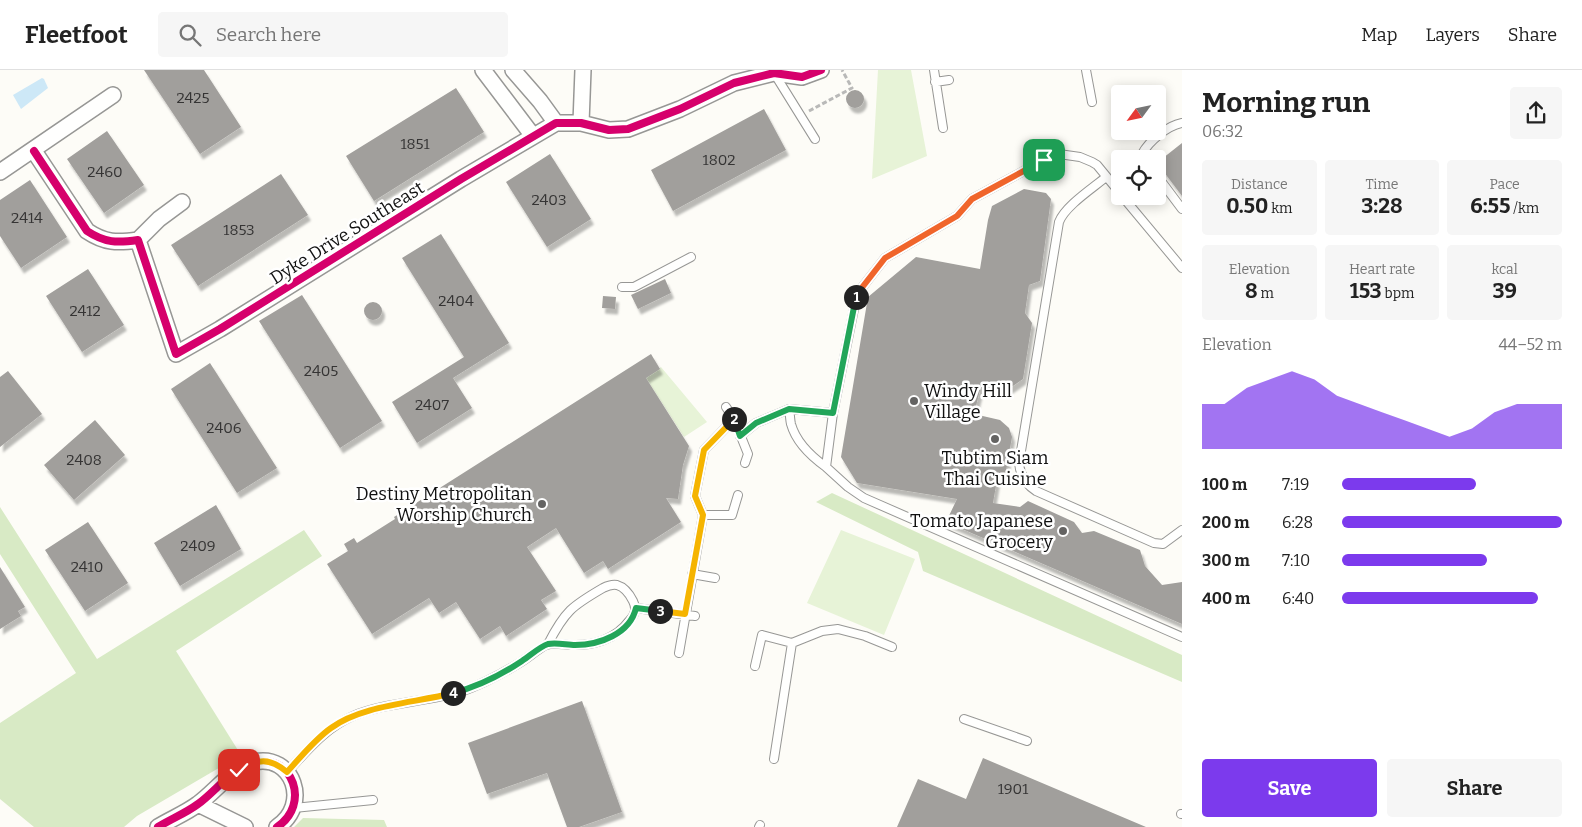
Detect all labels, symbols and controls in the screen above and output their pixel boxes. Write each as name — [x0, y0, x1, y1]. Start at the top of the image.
search box — [158, 12, 508, 57]
text: Fleetfoot — [25, 21, 128, 49]
icon: search — [176, 21, 204, 49]
text: Search here — [216, 23, 321, 46]
text: Map — [1361, 24, 1397, 46]
text: Layers — [1425, 24, 1480, 46]
text: Share — [1508, 24, 1557, 46]
north arrow — [1111, 85, 1166, 140]
map controls — [1111, 85, 1166, 205]
text: Morning run — [1202, 86, 1370, 119]
button: share — [1510, 87, 1562, 139]
house number: 2425 — [176, 89, 210, 107]
text: 06:32 — [1202, 122, 1243, 141]
house number: 1851 — [400, 135, 430, 153]
pin — [1023, 139, 1065, 181]
icon: arrive — [1030, 146, 1058, 174]
button: locate — [1111, 150, 1166, 205]
house number: 1802 — [703, 151, 735, 169]
house number: 2460 — [87, 163, 123, 181]
street label: Dyke Drive Southeast — [266, 176, 428, 289]
text: Distance — [1231, 176, 1288, 193]
text: Time — [1365, 176, 1399, 193]
text: Pace — [1490, 176, 1520, 193]
house number: 2403 — [531, 191, 567, 209]
text: 0.50 — [1226, 193, 1268, 219]
text: 3:28 — [1361, 193, 1403, 219]
text: 6:55 — [1470, 193, 1511, 219]
text: km — [1268, 200, 1292, 217]
text: /km — [1511, 200, 1539, 217]
house number: 2414 — [11, 209, 43, 227]
house number: 1853 — [223, 221, 255, 239]
text: Elevation — [1229, 261, 1290, 278]
text: Heart rate — [1349, 261, 1415, 278]
text: kcal — [1492, 261, 1518, 278]
text: 8 — [1245, 278, 1258, 304]
text: 153 — [1350, 278, 1382, 304]
text: 39 — [1492, 278, 1517, 304]
pin: 1 — [844, 284, 868, 310]
text: m — [1258, 285, 1274, 302]
text: bpm — [1382, 285, 1414, 302]
text: 1 — [853, 289, 860, 306]
house number: 2404 — [438, 292, 474, 310]
house number: 2412 — [69, 302, 101, 320]
text: Elevation — [1202, 335, 1272, 354]
text: 44–52 m — [1498, 335, 1562, 354]
house number: 2405 — [304, 362, 338, 380]
place label: Windy Hill Village — [924, 380, 1012, 423]
marker: Windy Hill Village — [908, 395, 920, 407]
house number: 2407 — [415, 396, 449, 414]
pin: 2 — [722, 406, 746, 432]
text: 2 — [731, 411, 738, 428]
house number: 2406 — [206, 419, 242, 437]
marker: Tubtim Siam Thai Cuisine — [989, 433, 1001, 445]
place label: Tubtim Siam Thai Cuisine — [942, 447, 1048, 490]
house number: 2408 — [66, 451, 102, 469]
text: 100 m — [1202, 475, 1247, 494]
text: 7:19 — [1282, 475, 1309, 494]
place label: Destiny Metropolitan Worship Church — [356, 483, 533, 526]
marker: Destiny Metropolitan Worship Church — [536, 498, 548, 510]
place label: Tomato Japanese Grocery — [910, 510, 1053, 553]
text: 200 m — [1202, 513, 1249, 532]
text: 6:28 — [1282, 513, 1313, 532]
marker: Tomato Japanese Grocery — [1057, 525, 1069, 537]
house number: 2409 — [180, 537, 216, 555]
text: 300 m — [1202, 551, 1250, 570]
text: 7:10 — [1282, 551, 1310, 570]
house number: 2410 — [71, 558, 103, 576]
text: 400 m — [1202, 589, 1250, 608]
text: 6:40 — [1282, 589, 1314, 608]
pin: 3 — [648, 598, 672, 624]
text: 3 — [656, 603, 665, 620]
pin: 4 — [440, 680, 466, 706]
text: 4 — [449, 685, 458, 702]
pin — [218, 749, 260, 791]
icon: check — [225, 756, 253, 784]
button: Save — [1202, 759, 1377, 817]
button: Share — [1387, 759, 1562, 817]
house number: 1901 — [998, 780, 1028, 798]

